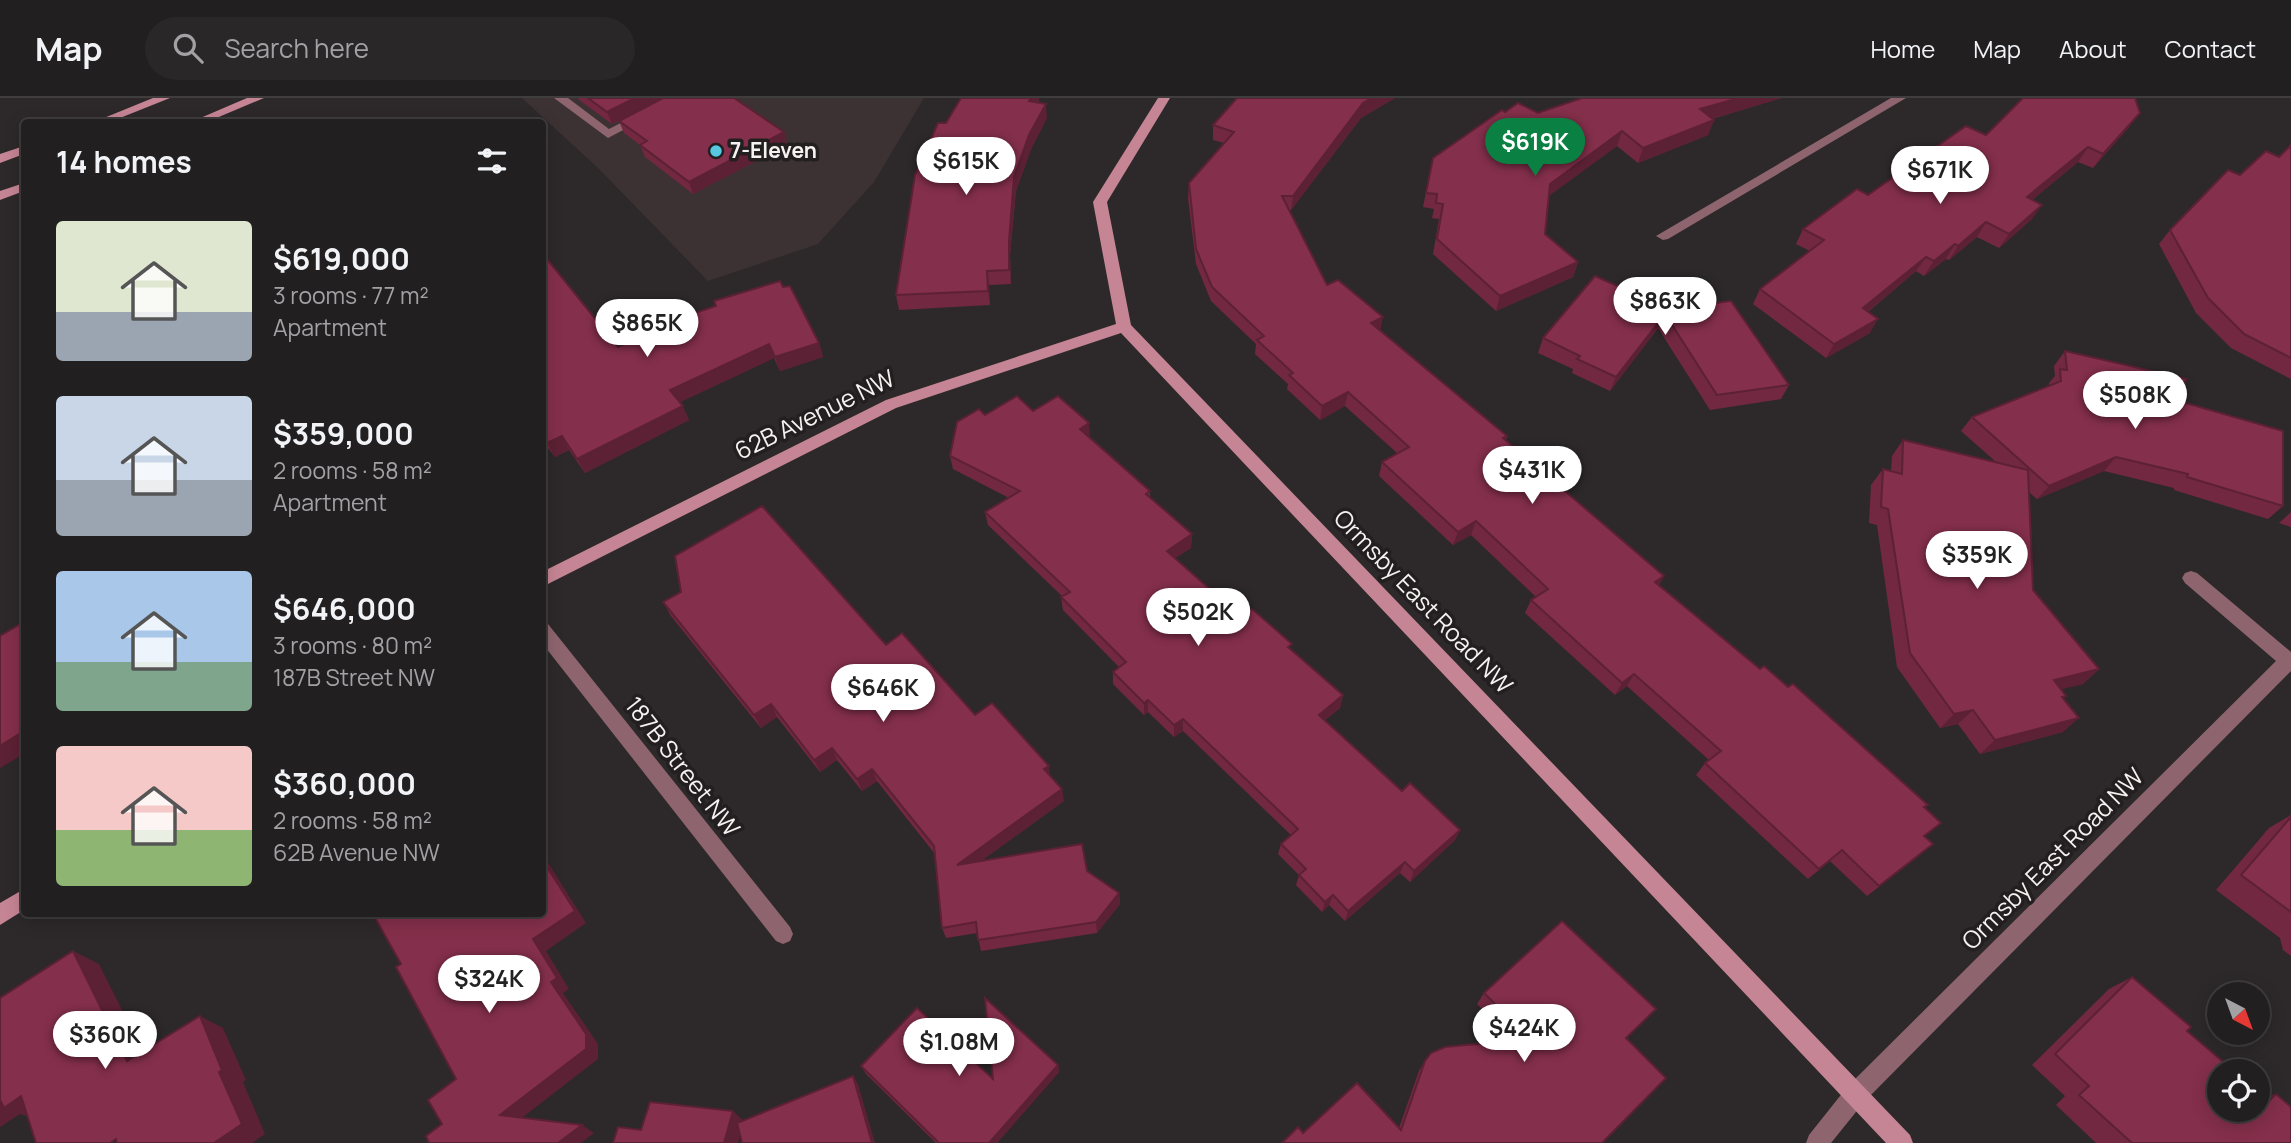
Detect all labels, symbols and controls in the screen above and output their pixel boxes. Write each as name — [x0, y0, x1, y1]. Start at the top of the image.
search box — [145, 17, 635, 80]
text: Map — [35, 26, 103, 71]
icon: search — [169, 29, 207, 67]
text: Search here — [225, 30, 369, 66]
text: Home — [1870, 32, 1935, 65]
text: Map — [1973, 32, 2021, 65]
text: About — [2059, 32, 2127, 65]
text: Contact — [2165, 32, 2256, 65]
pin: $619K — [1486, 118, 1584, 178]
text: $619K — [1501, 125, 1569, 157]
place label: 7-Eleven — [730, 136, 817, 164]
pin: $615K — [917, 138, 1015, 197]
text: 14 homes — [56, 141, 192, 182]
icon: filters — [473, 142, 511, 180]
marker: 7-Eleven — [708, 143, 724, 159]
text: $615K — [933, 144, 999, 176]
pin: $671K — [1891, 146, 1989, 206]
text: $671K — [1907, 153, 1973, 185]
text: $619,000 — [273, 238, 410, 279]
icon: home — [112, 249, 196, 333]
pin: $863K — [1616, 278, 1714, 337]
text: 3 rooms · 77 m² — [273, 279, 429, 311]
text: $863K — [1629, 284, 1701, 316]
pin: $865K — [598, 300, 696, 359]
text: $865K — [611, 306, 683, 338]
text: Apartment — [273, 311, 387, 343]
street label: 62B Avenue NW — [729, 360, 900, 467]
pin: $508K — [2086, 372, 2184, 431]
text: $508K — [2099, 378, 2171, 410]
text: $359,000 — [273, 413, 414, 454]
icon: home — [112, 424, 196, 508]
pin: $431K — [1483, 446, 1581, 506]
text: $431K — [1499, 453, 1565, 485]
text: 2 rooms · 58 m² — [273, 454, 432, 486]
text: Apartment — [273, 486, 387, 518]
street label: Ormsby East Road NW — [1327, 502, 1521, 701]
pin: $359K — [1928, 532, 2026, 591]
text: $359K — [1942, 538, 2012, 570]
text: $646,000 — [273, 588, 416, 629]
pin: $502K — [1149, 588, 1247, 648]
text: $502K — [1162, 595, 1234, 627]
icon: home — [112, 599, 196, 683]
text: 3 rooms · 80 m² — [273, 629, 432, 661]
text: 187B Street NW — [273, 661, 435, 693]
pin: $646K — [834, 664, 932, 724]
text: $646K — [847, 671, 919, 703]
street label: 187B Street NW — [618, 689, 749, 843]
street label: Ormsby East Road NW — [1954, 759, 2150, 956]
text: $360,000 — [273, 763, 416, 804]
icon: home — [112, 774, 196, 858]
text: 2 rooms · 58 m² — [273, 804, 432, 836]
text: 62B Avenue NW — [273, 836, 440, 868]
pin: $324K — [440, 956, 538, 1015]
text: $324K — [454, 962, 524, 994]
north arrow — [2207, 982, 2270, 1045]
map controls — [2207, 982, 2270, 1122]
pin: $424K — [1475, 1004, 1573, 1064]
text: $424K — [1489, 1011, 1559, 1043]
pin: $360K — [56, 1012, 154, 1071]
text: $360K — [69, 1018, 141, 1050]
pin: $1.08M — [902, 1018, 1016, 1078]
text: $1.08M — [919, 1025, 999, 1057]
button: locate — [2207, 1059, 2270, 1122]

